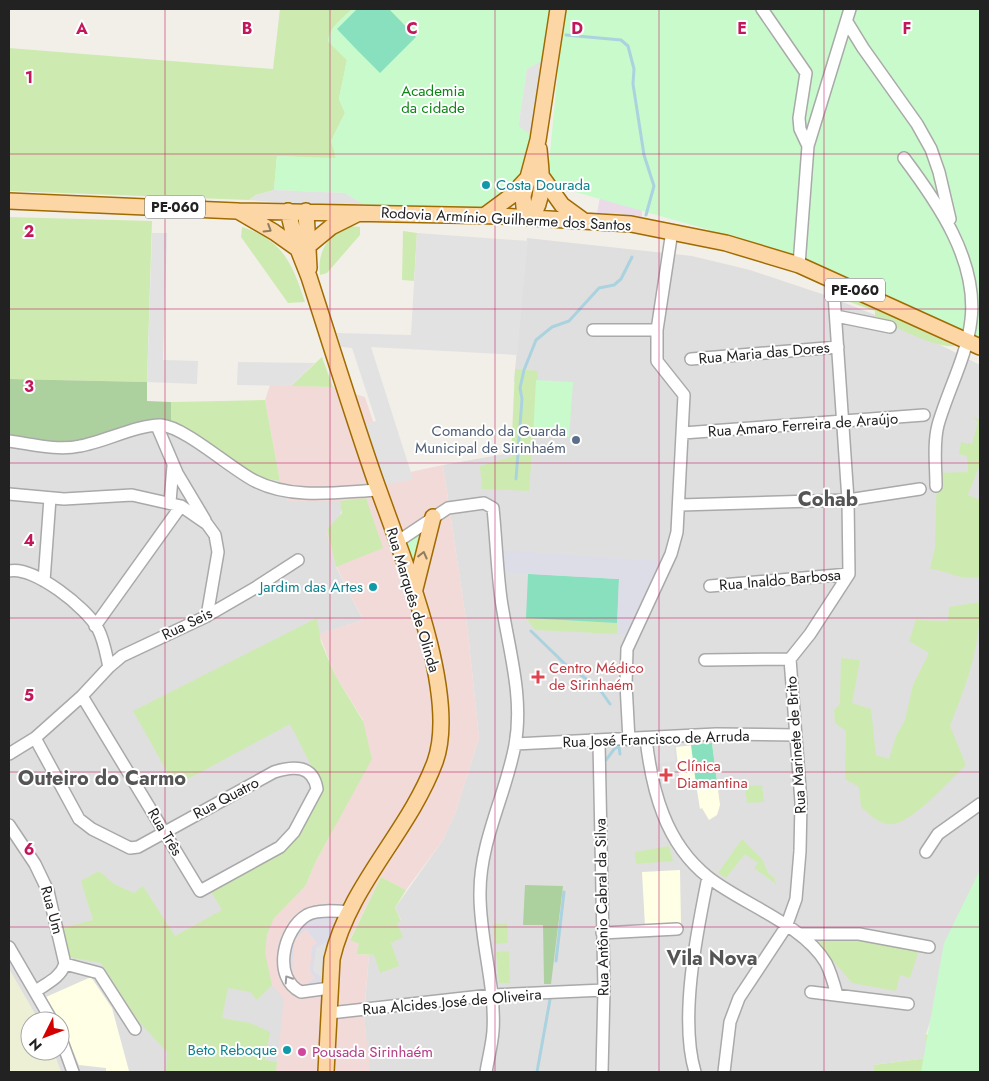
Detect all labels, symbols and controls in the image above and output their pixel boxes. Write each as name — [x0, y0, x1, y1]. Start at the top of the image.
text: A — [75, 17, 88, 40]
text: B — [242, 17, 252, 40]
text: C — [406, 17, 418, 40]
text: D — [571, 17, 583, 40]
text: E — [737, 17, 747, 40]
text: F — [903, 17, 911, 40]
text: 1 — [25, 66, 33, 89]
park label: Academia da cidade — [401, 80, 465, 119]
place label: Costa Dourada — [496, 174, 590, 196]
marker: Costa Dourada — [480, 179, 492, 191]
road number: PE-060 — [145, 196, 205, 218]
street label: Rodovia Armínio Guilherme dos Santos — [380, 201, 632, 237]
text: 2 — [24, 220, 34, 243]
one-way arrow — [263, 222, 272, 232]
road number: PE-060 — [825, 278, 885, 302]
street label: Rua Maria das Dores — [698, 336, 830, 370]
text: 3 — [24, 375, 34, 398]
street label: Rua Amaro Ferreira de Araújo — [707, 407, 899, 443]
place label: Comando da Guarda Municipal de Sirinhaém — [415, 420, 566, 459]
marker: Comando da Guarda Municipal de Sirinhaém — [570, 434, 582, 446]
district label: Cohab — [798, 485, 858, 514]
street label: Rua Marquês de Olinda — [380, 525, 446, 675]
text: 4 — [23, 529, 35, 552]
one-way arrow — [417, 551, 428, 560]
street label: Rua Inaldo Barbosa — [718, 564, 842, 596]
place label: Jardim das Artes — [258, 576, 363, 598]
marker: Jardim das Artes — [367, 581, 379, 593]
street label: Rua Seis — [158, 602, 216, 646]
place label: Centro Médico de Sirinhaém — [549, 657, 644, 696]
marker: Centro Médico de Sirinhaém — [531, 670, 545, 684]
street label: Rua Marinete de Brito — [780, 675, 812, 815]
text: 5 — [24, 684, 34, 707]
street label: Rua José Francisco de Arruda — [562, 725, 750, 753]
place label: Clínica Diamantina — [677, 755, 748, 794]
district label: Outeiro do Carmo — [18, 764, 186, 793]
marker: Clínica Diamantina — [659, 768, 673, 782]
street label: Rua Quatro — [189, 771, 263, 825]
street label: Rua Três — [142, 804, 188, 860]
street label: Rua Antônio Cabral da Silva — [589, 818, 615, 996]
text: 6 — [24, 838, 34, 861]
street label: Rua Um — [35, 883, 69, 937]
district label: Vila Nova — [665, 944, 758, 973]
one-way arrow — [285, 975, 294, 985]
street label: Rua Alcides José de Oliveira — [362, 983, 542, 1021]
north arrow — [20, 1011, 70, 1061]
text: N — [24, 1034, 46, 1056]
place label: Beto Reboque — [188, 1039, 277, 1061]
place label: Pousada Sirinhaém — [312, 1041, 433, 1063]
marker: Beto Reboque — [281, 1044, 293, 1056]
marker: Pousada Sirinhaém — [296, 1046, 308, 1058]

